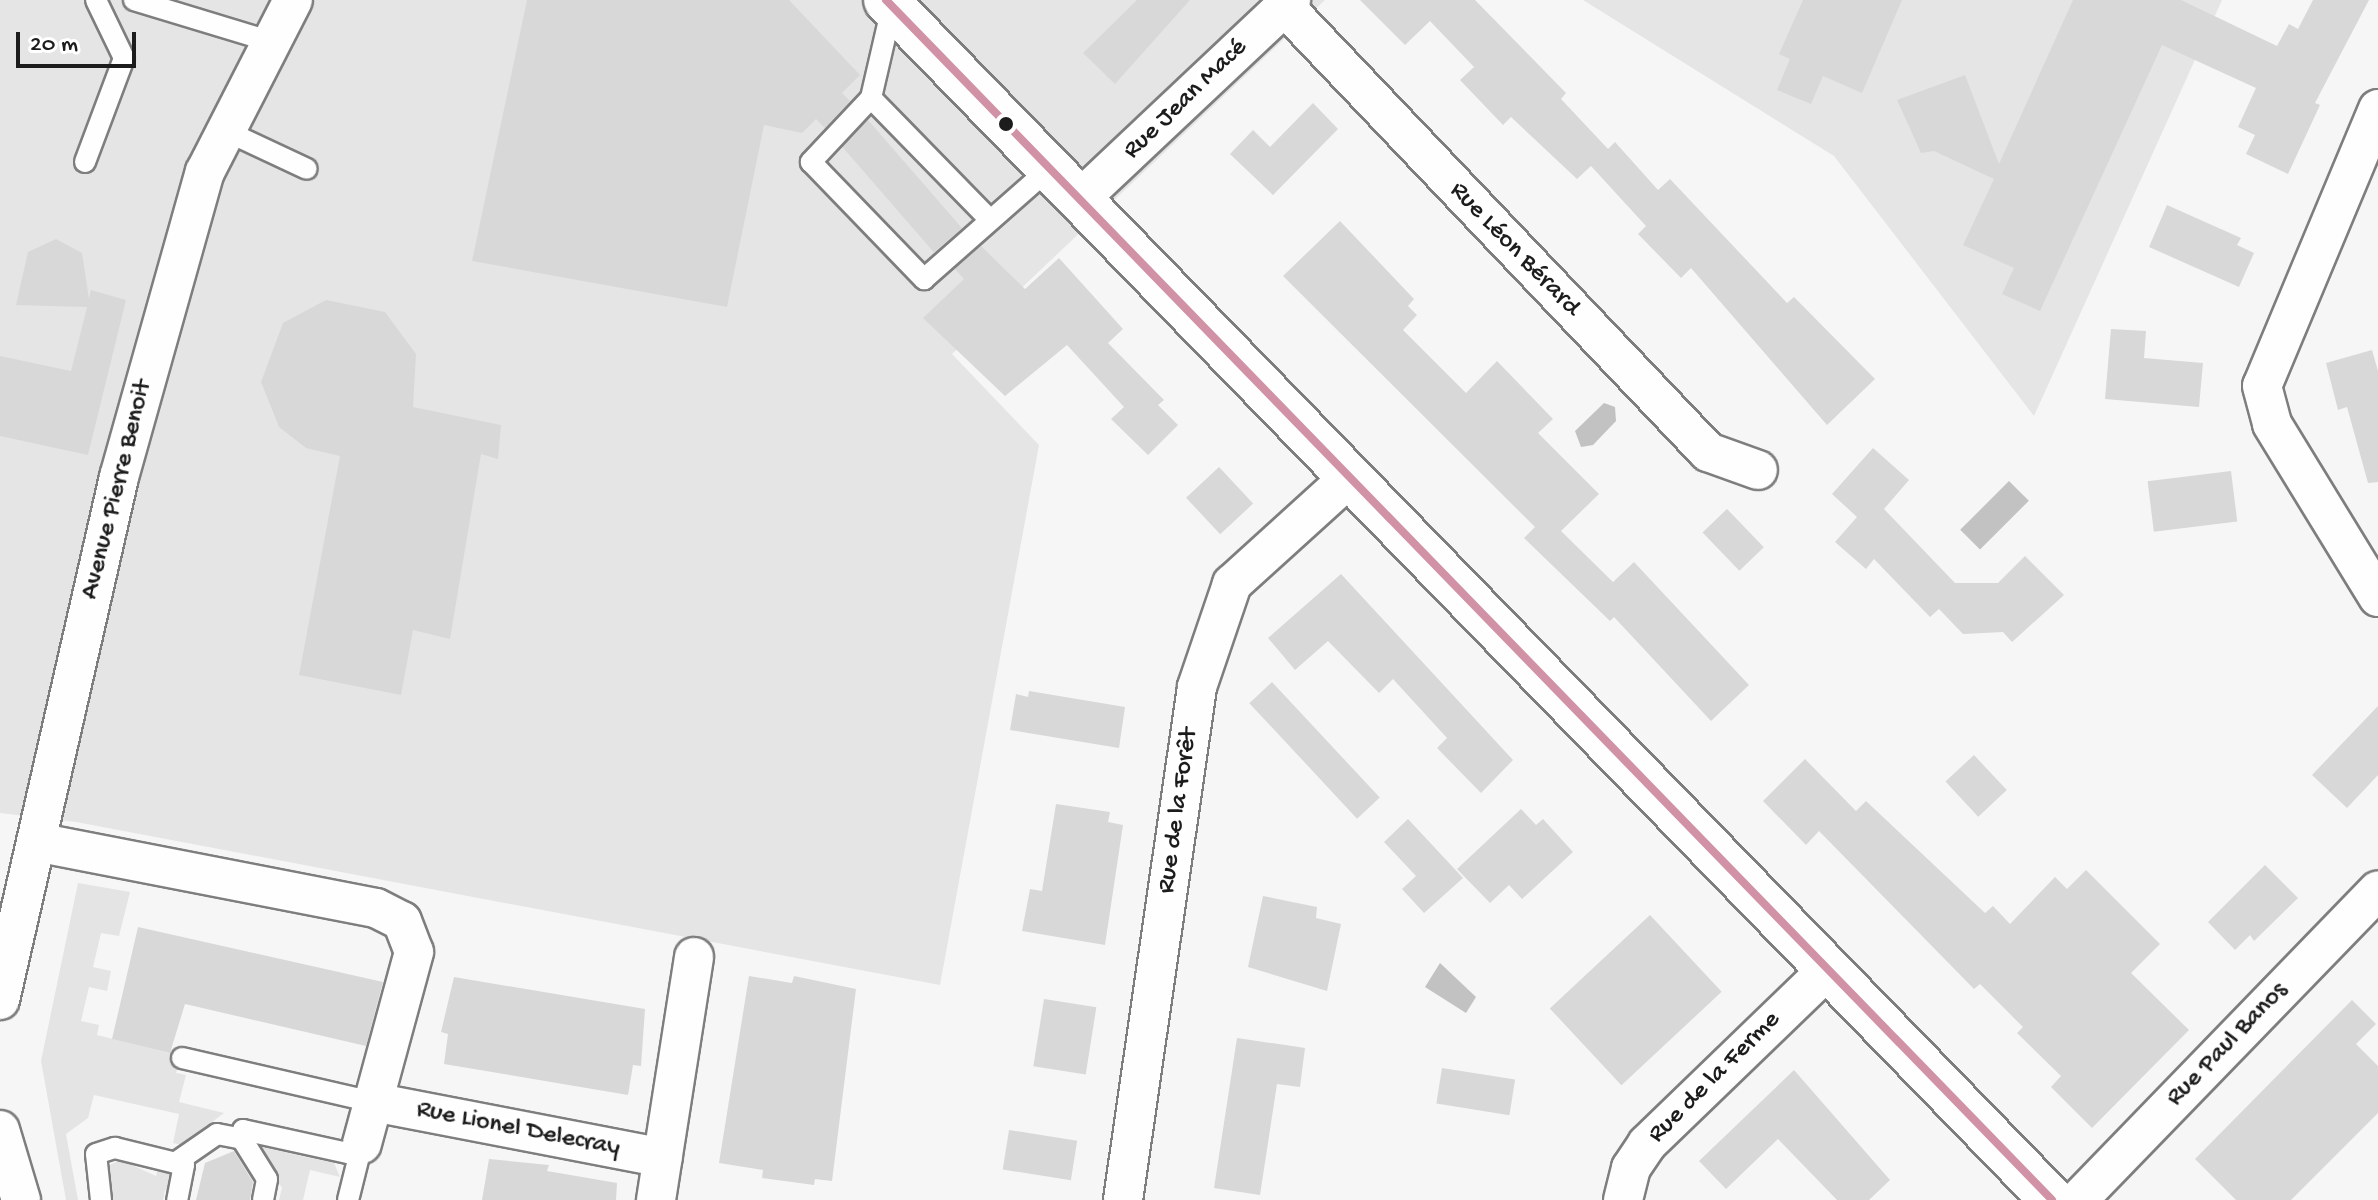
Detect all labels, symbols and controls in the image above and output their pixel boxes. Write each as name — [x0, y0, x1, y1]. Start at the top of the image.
scale bar — [20, 16, 140, 66]
text: 20 m — [30, 31, 78, 60]
street label: Rue Jean Macé — [1118, 33, 1254, 167]
unlabelled marker — [998, 116, 1014, 132]
street label: Rue Léon Bérard — [1442, 176, 1586, 324]
street label: Avenue Pierre Benoit — [76, 377, 160, 603]
street label: Rue de la Forêt — [1152, 726, 1206, 896]
street label: Rue Paul Banos — [2161, 976, 2295, 1114]
street label: Rue de la Ferme — [1642, 1005, 1788, 1151]
street label: Rue Lionel Delecray — [414, 1095, 622, 1165]

